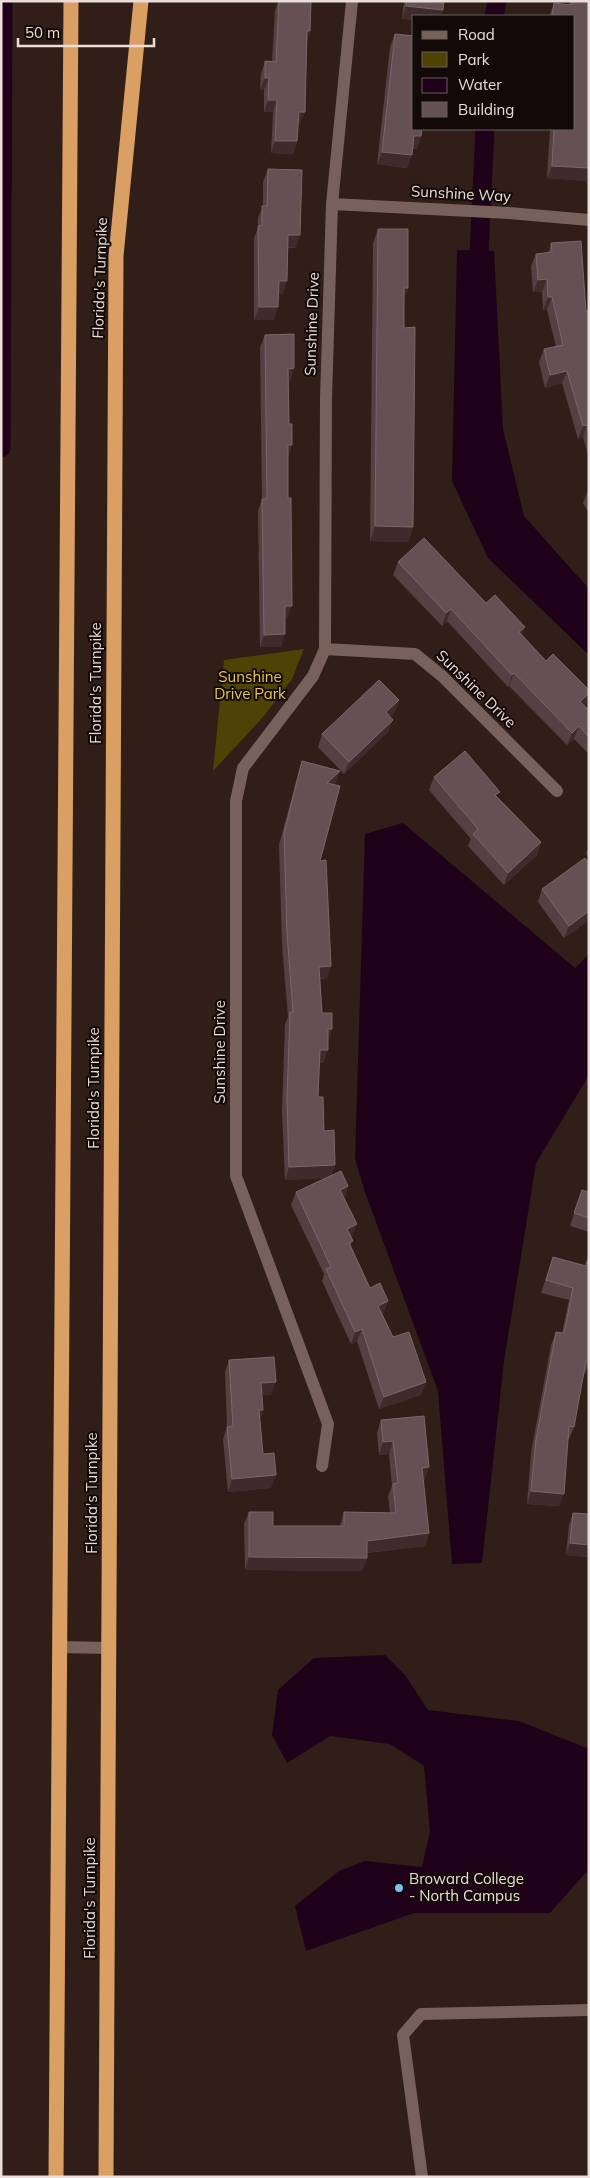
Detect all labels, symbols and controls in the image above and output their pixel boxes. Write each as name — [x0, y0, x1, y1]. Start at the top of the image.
scale bar — [18, 15, 154, 47]
legend — [412, 15, 575, 130]
text: 50 m — [25, 23, 60, 42]
text: Road — [458, 25, 495, 44]
text: Park — [458, 50, 490, 69]
text: Water — [458, 75, 502, 94]
text: Building — [458, 100, 514, 119]
street label: Sunshine Way — [411, 181, 512, 206]
street label: Florida's Turnpike — [88, 217, 111, 339]
street label: Sunshine Drive — [300, 272, 323, 376]
street label: Florida's Turnpike — [86, 622, 105, 744]
street label: Sunshine Drive — [432, 646, 520, 731]
park label: Sunshine Drive Park — [214, 667, 286, 703]
street label: Sunshine Drive — [210, 1000, 229, 1104]
street label: Florida's Turnpike — [84, 1027, 103, 1149]
street label: Florida's Turnpike — [82, 1432, 101, 1554]
street label: Florida's Turnpike — [80, 1837, 99, 1959]
place label: Broward College - North Campus — [409, 1869, 524, 1905]
marker: Broward College - North Campus — [393, 1882, 405, 1894]

